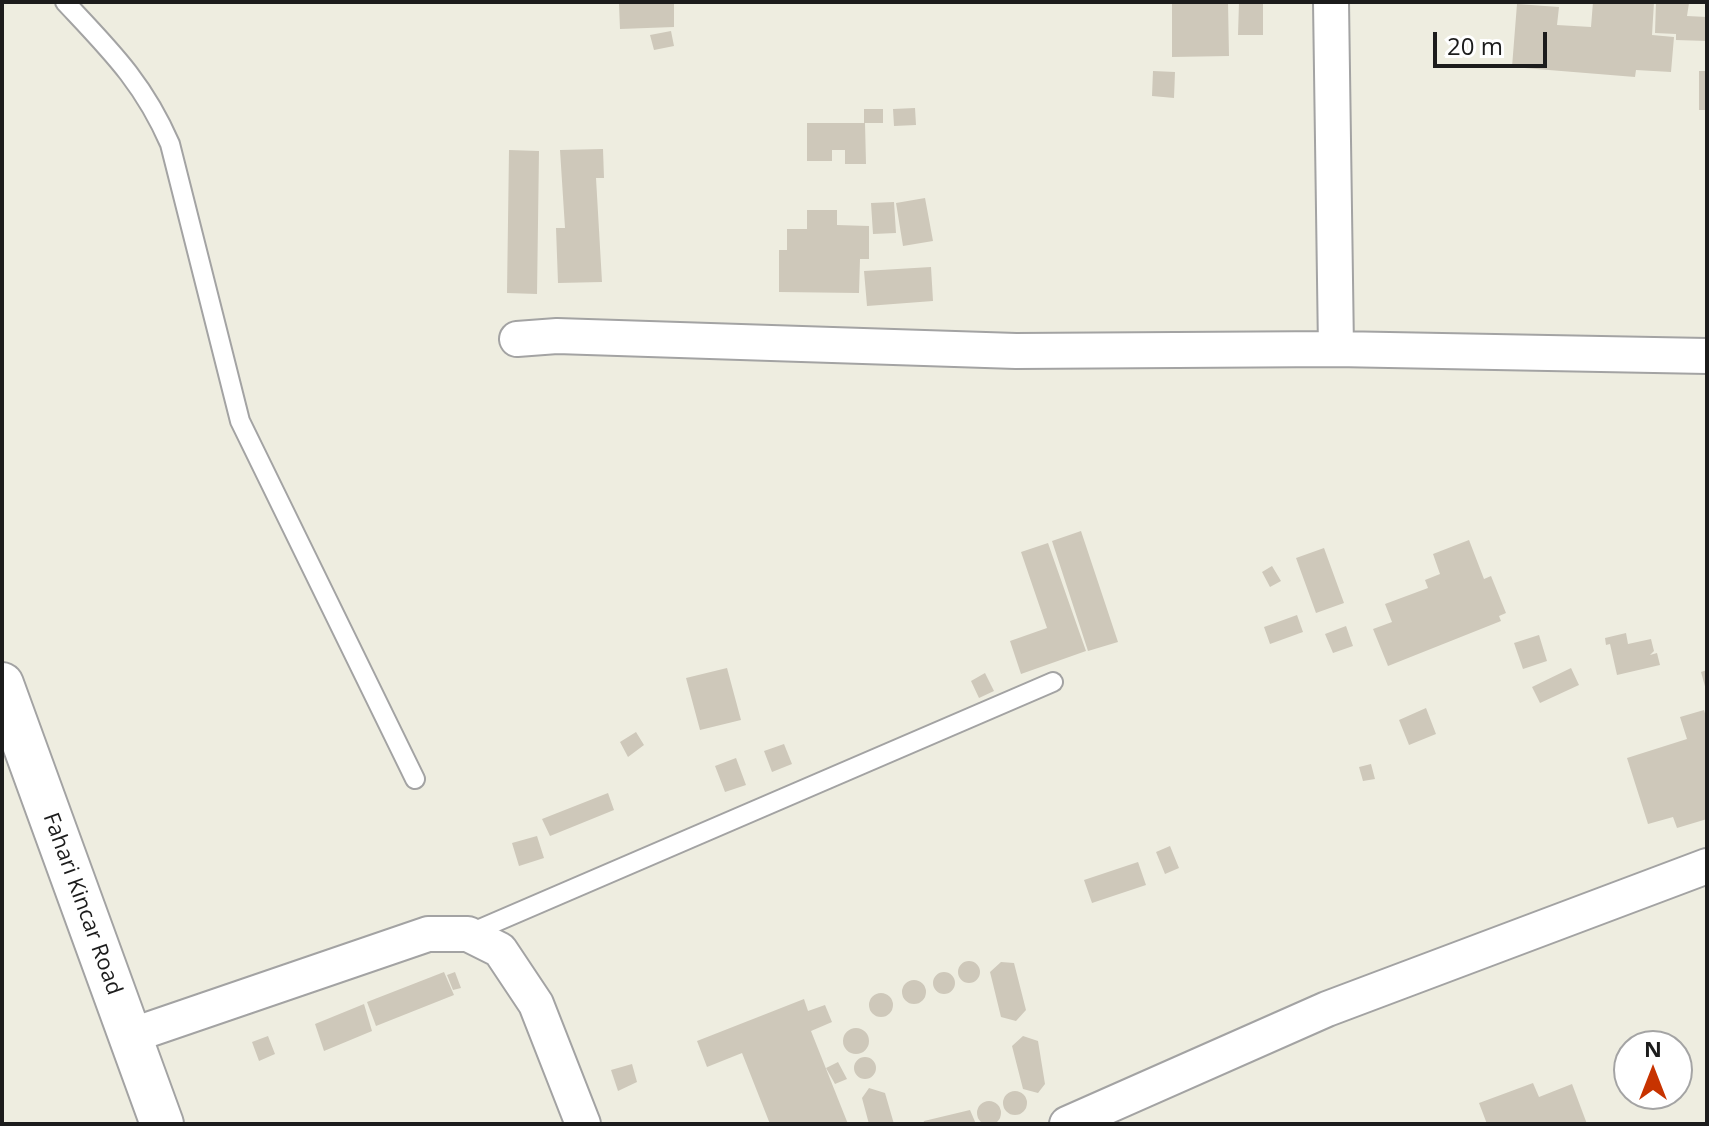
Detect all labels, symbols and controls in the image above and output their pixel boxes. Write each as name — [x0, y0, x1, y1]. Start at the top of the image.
scale bar — [1437, 16, 1551, 66]
text: 20 m — [1447, 29, 1503, 62]
street label: Fahari Kincar Road — [37, 809, 127, 999]
north arrow — [1613, 1030, 1693, 1110]
text: N — [1644, 1033, 1662, 1063]

